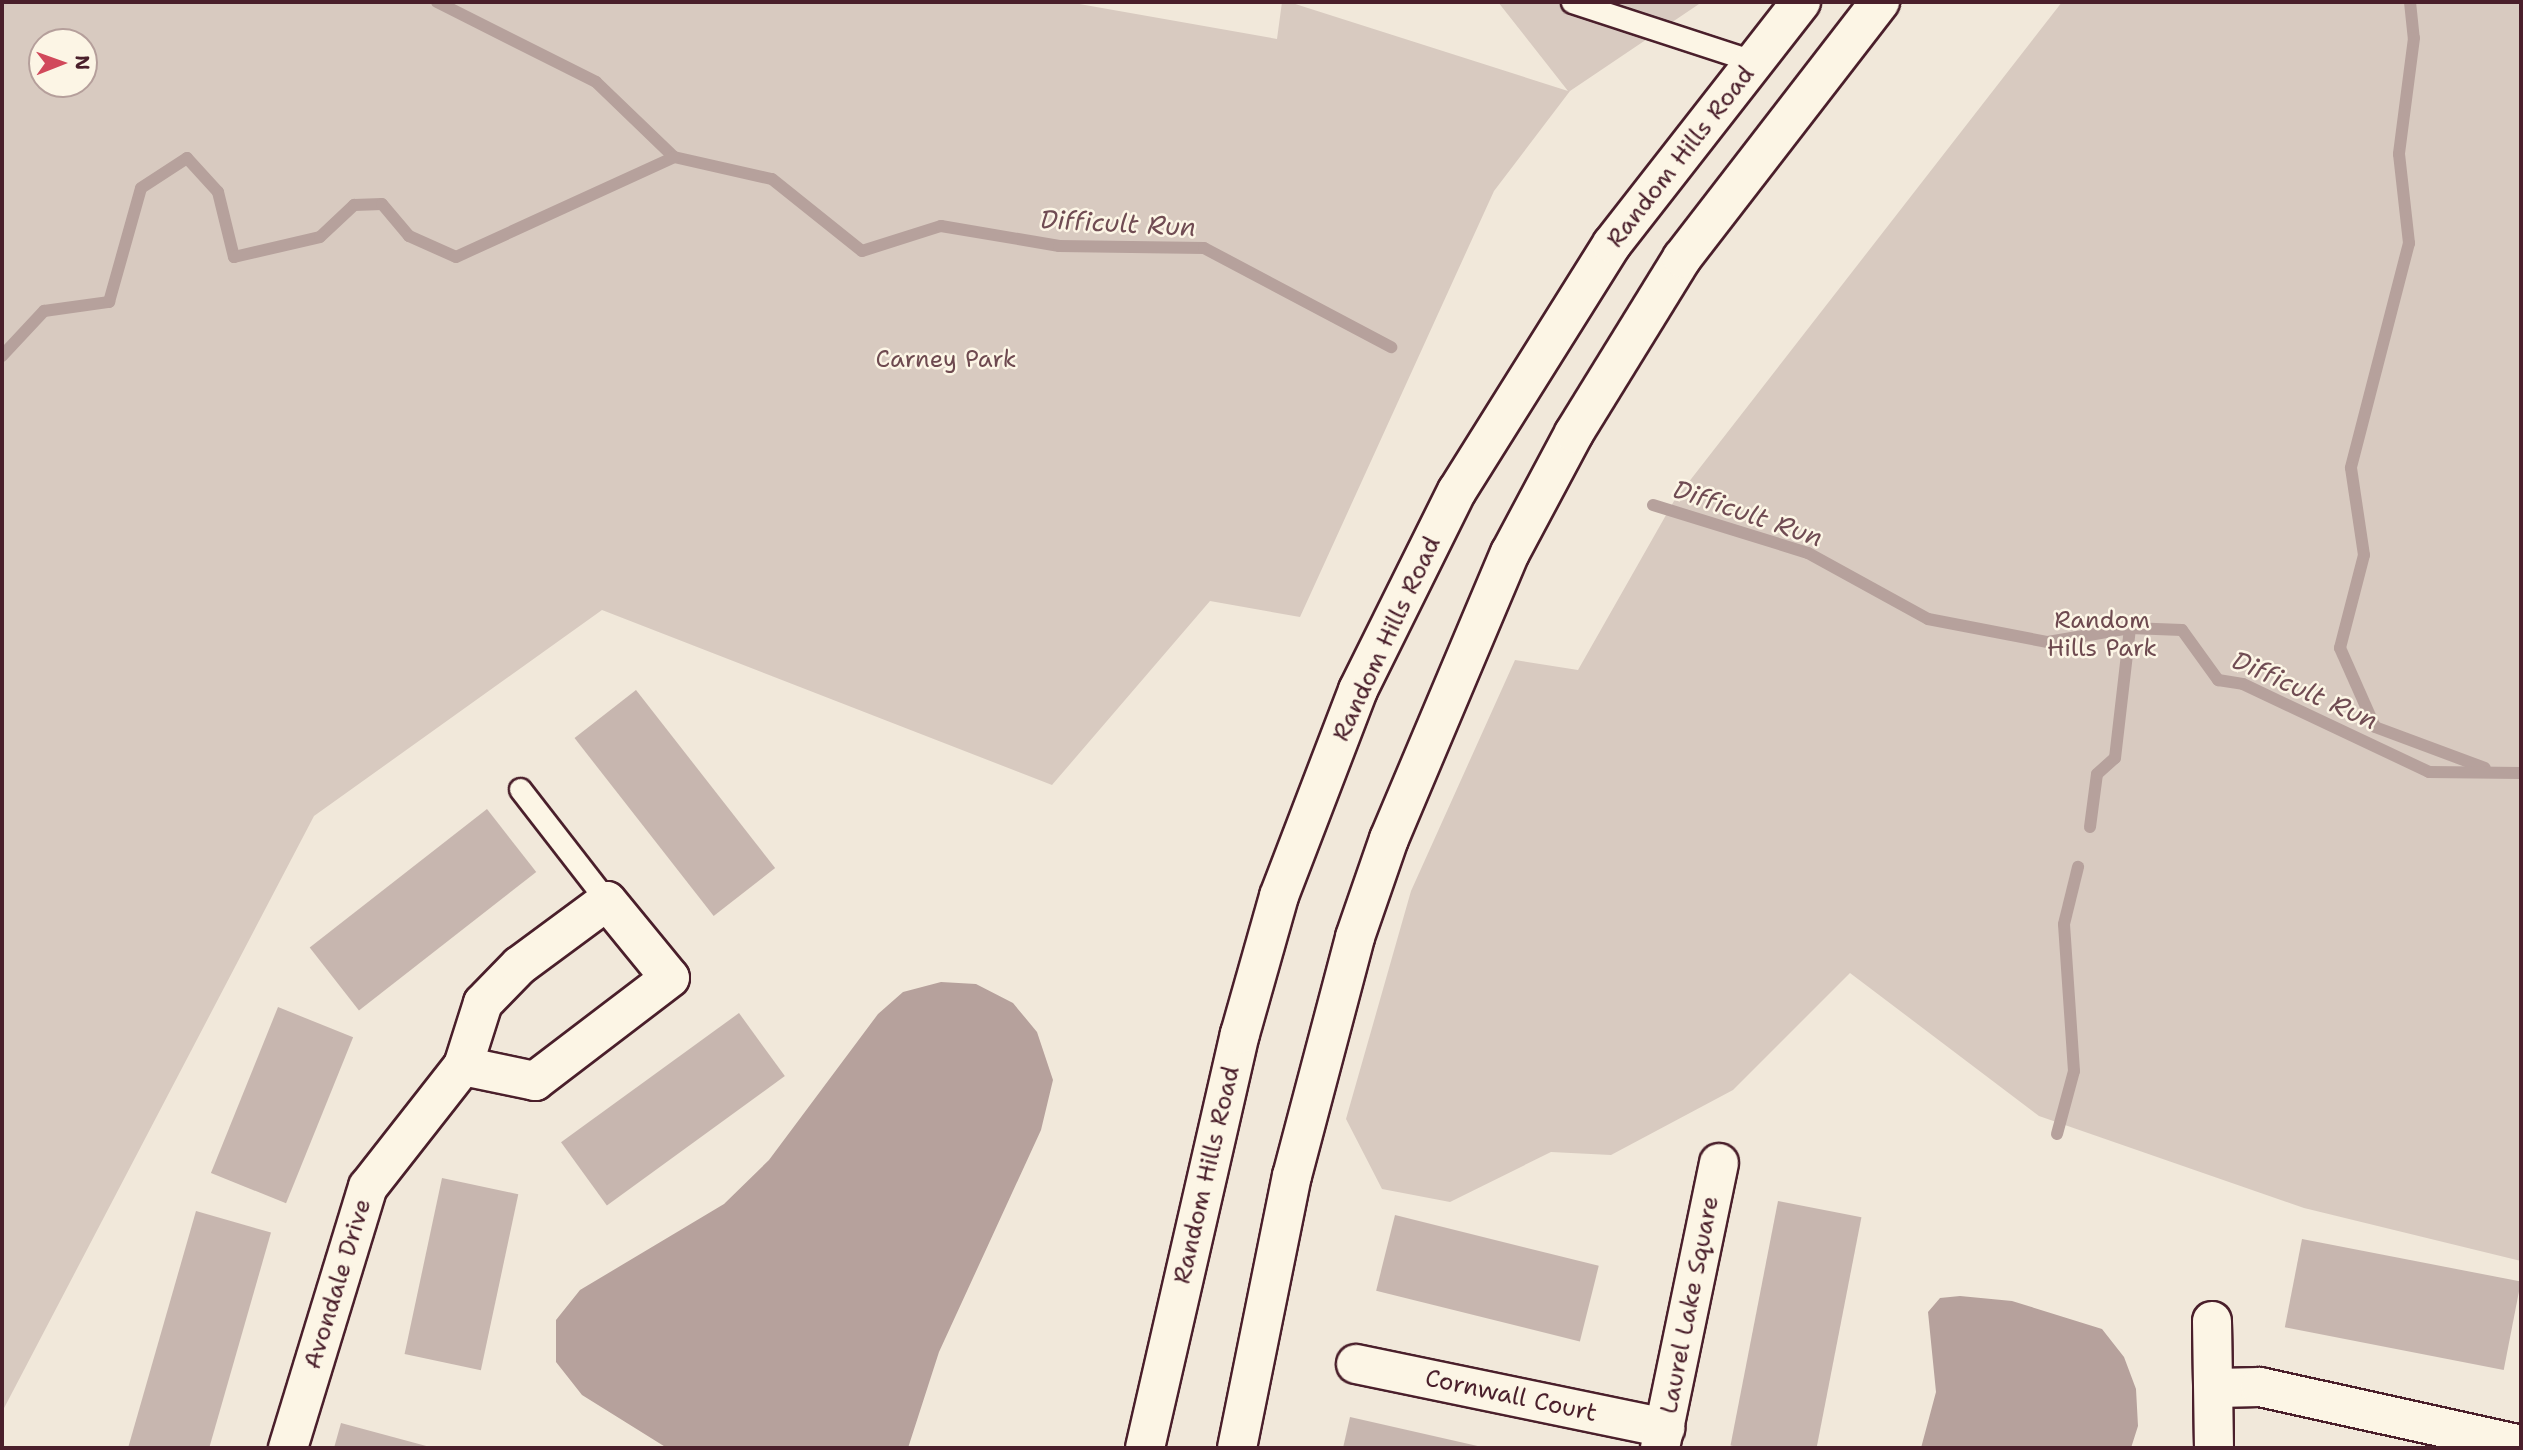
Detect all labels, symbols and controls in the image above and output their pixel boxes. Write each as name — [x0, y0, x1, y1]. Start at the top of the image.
north arrow — [28, 28, 98, 98]
text: N — [70, 55, 95, 70]
street label: Random Hills Road — [1601, 60, 1761, 254]
water label: Difficult Run — [1039, 203, 1197, 243]
park label: Carney Park — [876, 346, 1016, 374]
water label: Difficult Run — [1669, 473, 1827, 553]
street label: Random Hills Road — [1327, 532, 1447, 746]
park label: Random Hills Park — [2047, 607, 2157, 663]
water label: Difficult Run — [2227, 644, 2383, 736]
street label: Random Hills Road — [1168, 1063, 1246, 1287]
street label: Laurel Lake Square — [1655, 1194, 1725, 1416]
street label: Avondale Drive — [298, 1195, 378, 1373]
street label: Cornwall Court — [1423, 1364, 1599, 1428]

